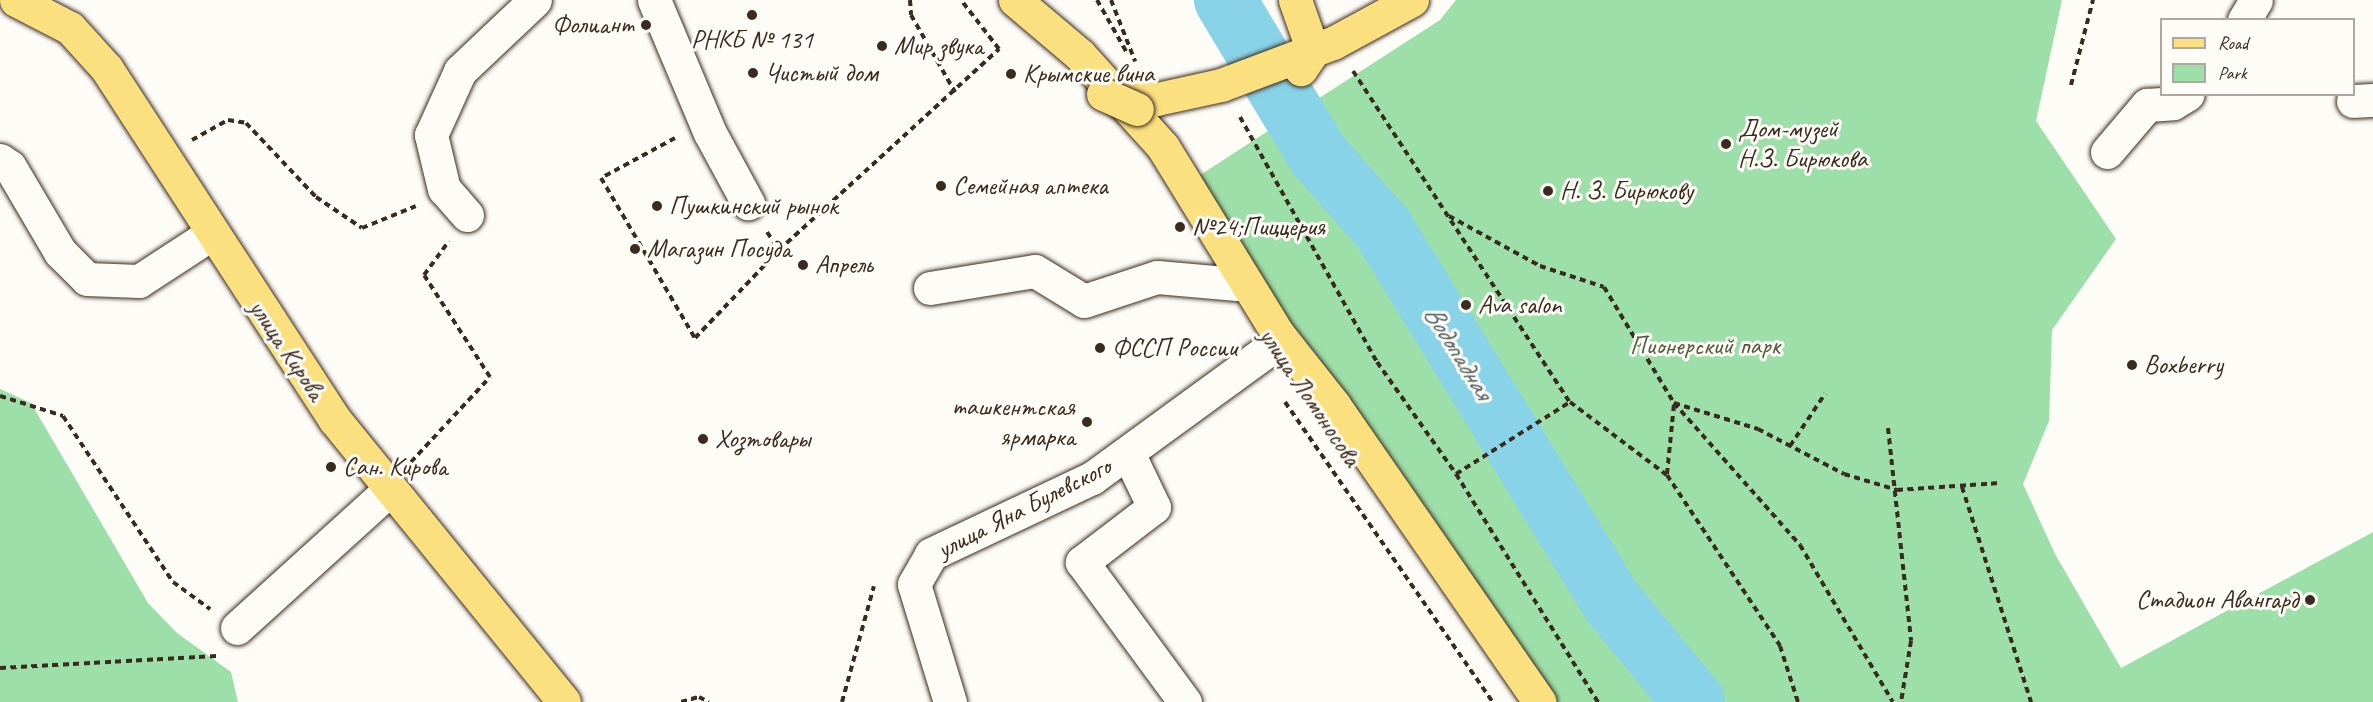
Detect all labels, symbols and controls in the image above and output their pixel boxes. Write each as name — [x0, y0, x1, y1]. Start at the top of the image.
marker: РНКБ № 131 — [745, 8, 759, 22]
place label: Фолиант — [552, 9, 634, 41]
marker: Фолиант — [639, 18, 653, 32]
legend — [2160, 18, 2355, 96]
place label: РНКБ № 131 — [691, 24, 813, 56]
place label: Мир звука — [894, 30, 982, 62]
text: Road — [2218, 32, 2248, 54]
marker: Мир звука — [875, 39, 889, 53]
place label: Чистый дом — [765, 57, 878, 89]
place label: Крымские вина — [1023, 58, 1153, 90]
text: Park — [2218, 62, 2247, 84]
marker: Чистый дом — [746, 66, 760, 80]
marker: Крымские вина — [1004, 67, 1018, 81]
place label: Дом-музей Н.З. Бирюкова — [1738, 113, 1867, 174]
marker: Дом-музей Н.З. Бирюкова — [1719, 137, 1733, 151]
place label: Семейная аптека — [953, 170, 1109, 202]
place label: Н. З. Бирюкову — [1560, 175, 1693, 207]
marker: Семейная аптека — [934, 179, 948, 193]
marker: Н. З. Бирюкову — [1541, 184, 1555, 198]
place label: Пушкинский рынок — [669, 190, 838, 222]
marker: Пушкинский рынок — [650, 199, 664, 213]
place label: №24;Пиццерия — [1192, 211, 1325, 243]
marker: №24;Пиццерия — [1173, 220, 1187, 234]
place label: Магазин Посуда — [647, 233, 791, 265]
marker: Магазин Посуда — [628, 242, 642, 256]
place label: Апрель — [815, 249, 873, 281]
marker: Апрель — [796, 258, 810, 272]
place label: Ava salon — [1478, 289, 1562, 321]
street label: улица Кирова — [242, 294, 332, 406]
marker: Ava salon — [1459, 298, 1473, 312]
water label: Водопадная — [1417, 299, 1499, 405]
street label: улица Ломоносова — [1252, 322, 1368, 472]
park label: Пионерский парк — [1630, 330, 1780, 362]
place label: ФССП России — [1112, 332, 1236, 364]
marker: ФССП России — [1093, 341, 1107, 355]
place label: Boxberry — [2144, 349, 2223, 381]
marker: Boxberry — [2125, 358, 2139, 372]
place label: ташкентская ярмарка — [952, 391, 1075, 452]
marker: ташкентская ярмарка — [1080, 415, 1094, 429]
place label: Хозтовары — [715, 423, 811, 455]
marker: Хозтовары — [696, 432, 710, 446]
place label: Сан. Кирова — [343, 451, 447, 483]
street label: улица Яна Булевского — [932, 451, 1116, 565]
marker: Сан. Кирова — [324, 460, 338, 474]
place label: Стадион Авангард — [2136, 584, 2298, 616]
marker: Стадион Авангард — [2303, 593, 2317, 607]

